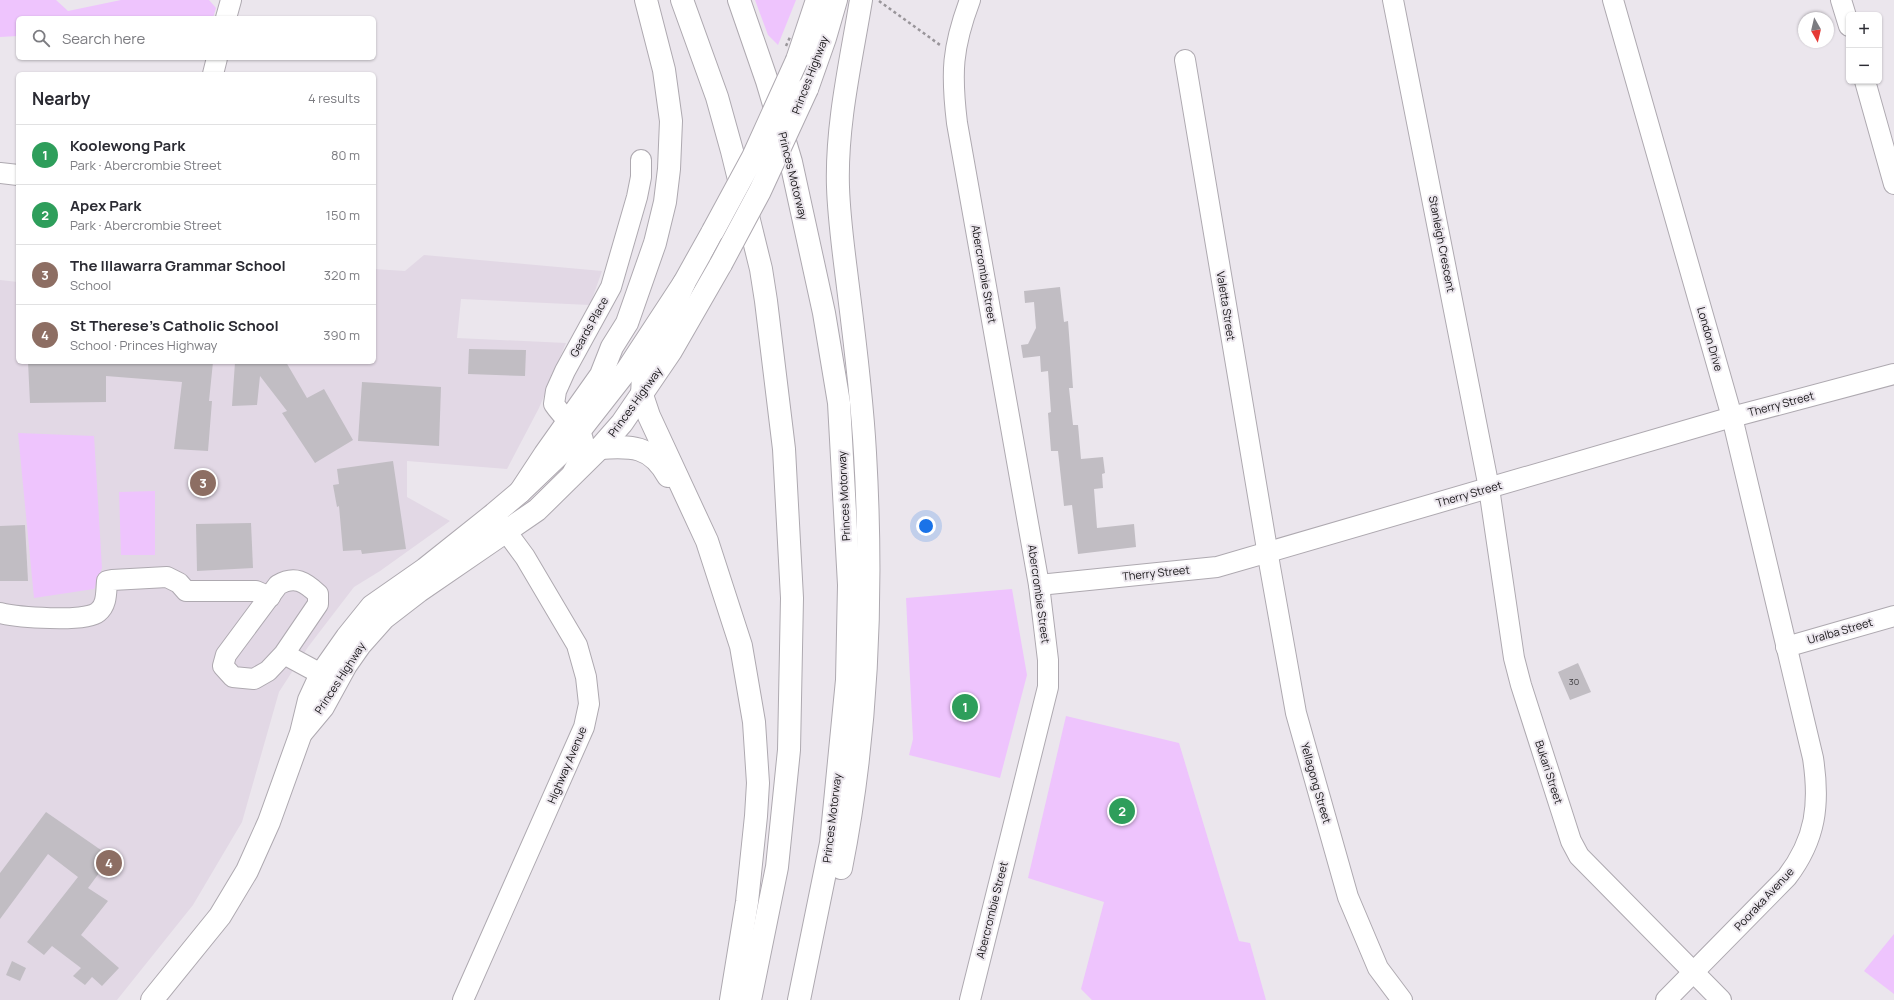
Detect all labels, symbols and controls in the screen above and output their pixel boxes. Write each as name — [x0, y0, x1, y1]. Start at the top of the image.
north arrow — [1798, 12, 1834, 48]
map controls — [1846, 12, 1882, 84]
button: + — [1846, 12, 1882, 48]
search box — [16, 16, 376, 60]
icon: search — [30, 27, 52, 49]
text: Search here — [62, 28, 145, 49]
street label: Princes Highway — [788, 33, 831, 116]
button: − — [1846, 48, 1882, 84]
text: Nearby — [32, 87, 90, 110]
text: 4 results — [308, 89, 360, 107]
street label: Princes Motorway — [775, 130, 812, 222]
text: Koolewong Park — [70, 135, 185, 156]
text: 1 — [42, 146, 48, 164]
text: 80 m — [331, 146, 360, 164]
text: Park · Abercrombie Street — [70, 156, 222, 174]
text: Apex Park — [70, 195, 141, 216]
street label: Stanleigh Crescent — [1426, 195, 1459, 293]
text: 2 — [41, 206, 49, 224]
text: 150 m — [326, 206, 360, 224]
text: Park · Abercrombie Street — [70, 216, 222, 234]
street label: Abercrombie Street — [968, 224, 1001, 324]
text: The Illawarra Grammar School — [70, 255, 286, 276]
text: 3 — [41, 266, 49, 284]
text: 320 m — [324, 266, 360, 284]
street label: Valetta Street — [1214, 270, 1239, 342]
text: School — [70, 276, 111, 294]
street label: Geards Place — [566, 294, 611, 359]
street label: London Drive — [1694, 305, 1727, 373]
text: St Therese's Catholic School — [70, 315, 279, 336]
text: 4 — [41, 326, 49, 344]
text: 390 m — [323, 326, 360, 344]
text: School · Princes Highway — [70, 336, 217, 354]
street label: Princes Highway — [604, 364, 665, 440]
street label: Therry Street — [1746, 388, 1816, 420]
street label: Princes Motorway — [834, 450, 853, 541]
pin: 3 — [190, 468, 216, 498]
street label: Therry Street — [1434, 477, 1503, 510]
your location — [916, 516, 936, 536]
street label: Abercrombie Street — [1025, 544, 1054, 644]
street label: Therry Street — [1121, 562, 1190, 584]
street label: Uralba Street — [1805, 614, 1874, 647]
street label: Princes Highway — [311, 639, 369, 717]
house number: 30 — [1569, 675, 1579, 688]
pin: 1 — [952, 692, 978, 722]
street label: Highway Avenue — [543, 723, 590, 806]
street label: Bukari Street — [1532, 738, 1567, 805]
street label: Yellagong Street — [1298, 741, 1335, 825]
street label: Princes Motorway — [819, 772, 844, 864]
pin: 2 — [1109, 796, 1135, 826]
pin: 4 — [96, 848, 122, 878]
street label: Abercrombie Street — [972, 860, 1011, 960]
street label: Pooraka Avenue — [1731, 864, 1797, 933]

